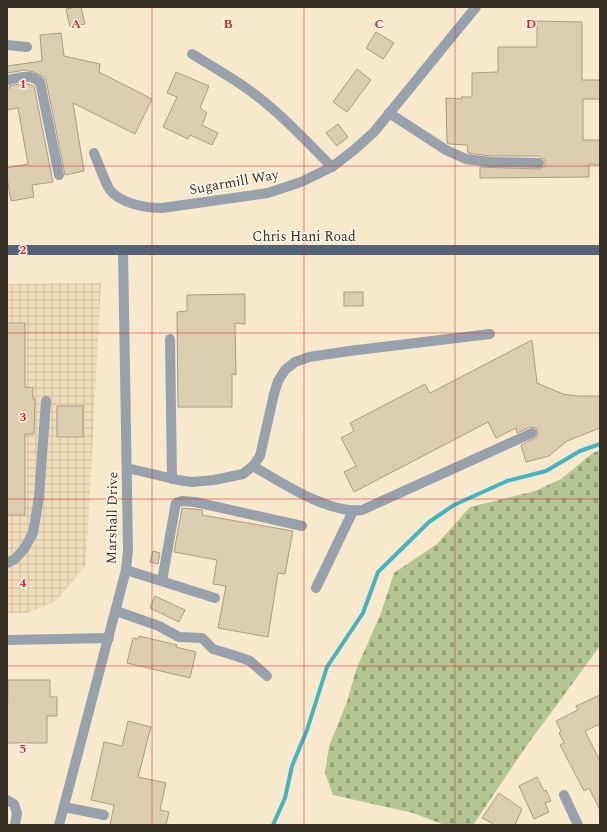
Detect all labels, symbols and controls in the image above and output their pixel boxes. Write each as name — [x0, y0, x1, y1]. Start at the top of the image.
text: A — [71, 14, 81, 34]
text: B — [223, 14, 233, 34]
text: C — [374, 14, 384, 34]
text: D — [526, 14, 536, 34]
text: 1 — [19, 74, 27, 94]
street label: Sugarmill Way — [188, 164, 282, 200]
street label: Chris Hani Road — [252, 226, 356, 247]
text: 2 — [19, 240, 27, 260]
text: 3 — [19, 407, 27, 427]
street label: Marshall Drive — [101, 471, 123, 565]
text: 4 — [19, 573, 27, 593]
text: 5 — [19, 739, 27, 759]

